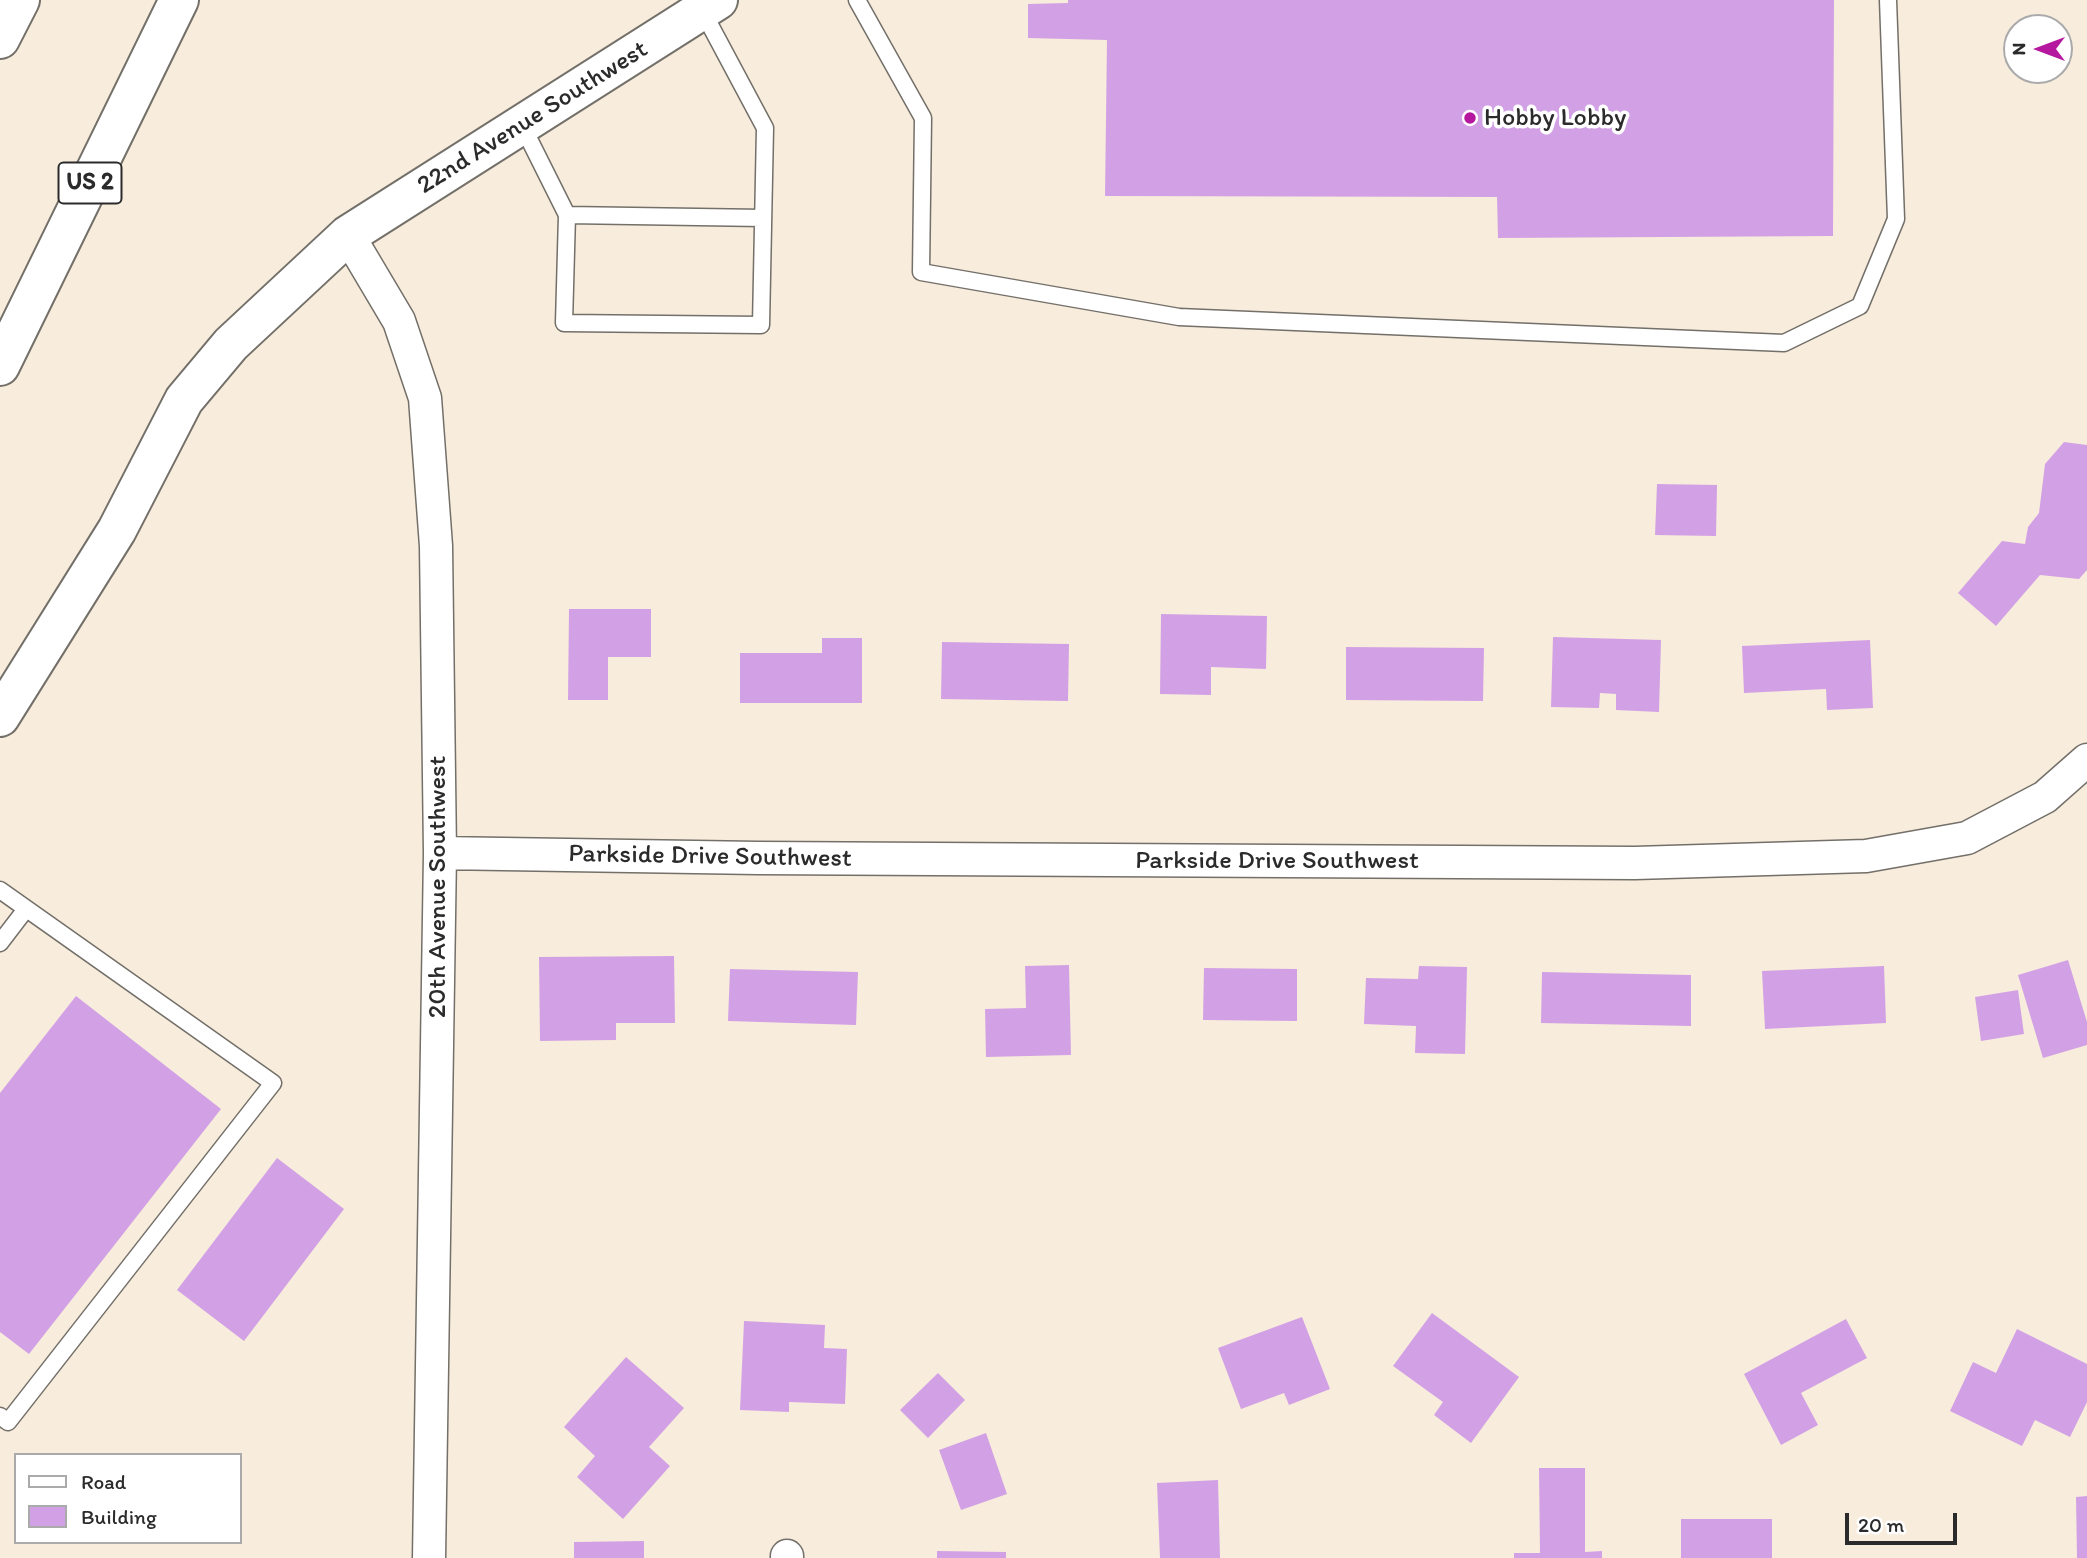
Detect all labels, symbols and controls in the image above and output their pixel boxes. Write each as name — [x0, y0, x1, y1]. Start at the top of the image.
north arrow — [2003, 14, 2073, 84]
street label: 22nd Avenue Southwest — [412, 34, 654, 202]
text: N — [2007, 43, 2030, 55]
place label: Hobby Lobby — [1484, 102, 1626, 134]
marker: Hobby Lobby — [1462, 110, 1478, 126]
road number: US 2 — [58, 162, 122, 204]
street label: 20th Avenue Southwest — [422, 756, 454, 1018]
street label: Parkside Drive Southwest — [568, 839, 852, 875]
street label: Parkside Drive Southwest — [1135, 845, 1419, 877]
legend — [14, 1453, 242, 1544]
text: Road — [81, 1469, 126, 1494]
scale bar — [1849, 1498, 1961, 1542]
text: Building — [81, 1504, 157, 1529]
text: 20 m — [1858, 1512, 1904, 1537]

